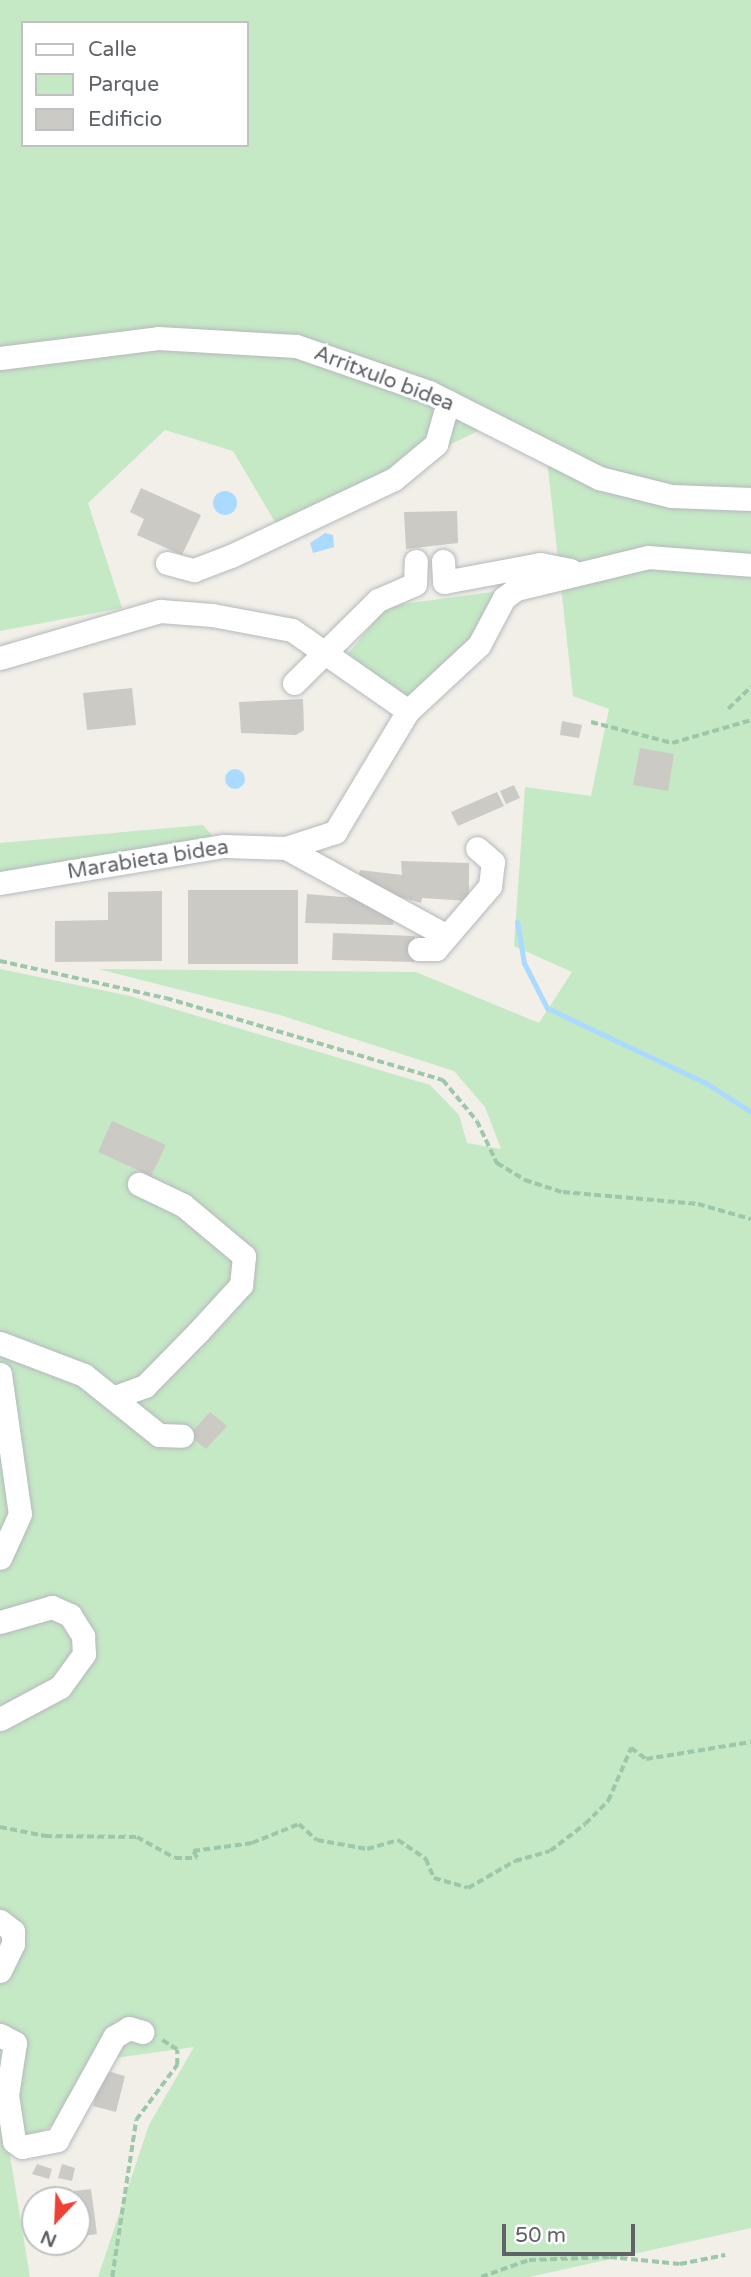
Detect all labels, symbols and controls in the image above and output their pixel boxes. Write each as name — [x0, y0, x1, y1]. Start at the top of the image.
legend — [21, 21, 248, 147]
text: Calle — [88, 37, 137, 62]
text: Parque — [88, 72, 159, 97]
text: Edificio — [88, 107, 162, 132]
street label: Arritxulo bidea — [310, 341, 458, 417]
street label: Marabieta bidea — [66, 835, 230, 885]
north arrow — [21, 2186, 91, 2256]
scale bar — [506, 2210, 639, 2254]
text: 50 m — [515, 2223, 566, 2248]
text: N — [37, 2225, 60, 2252]

